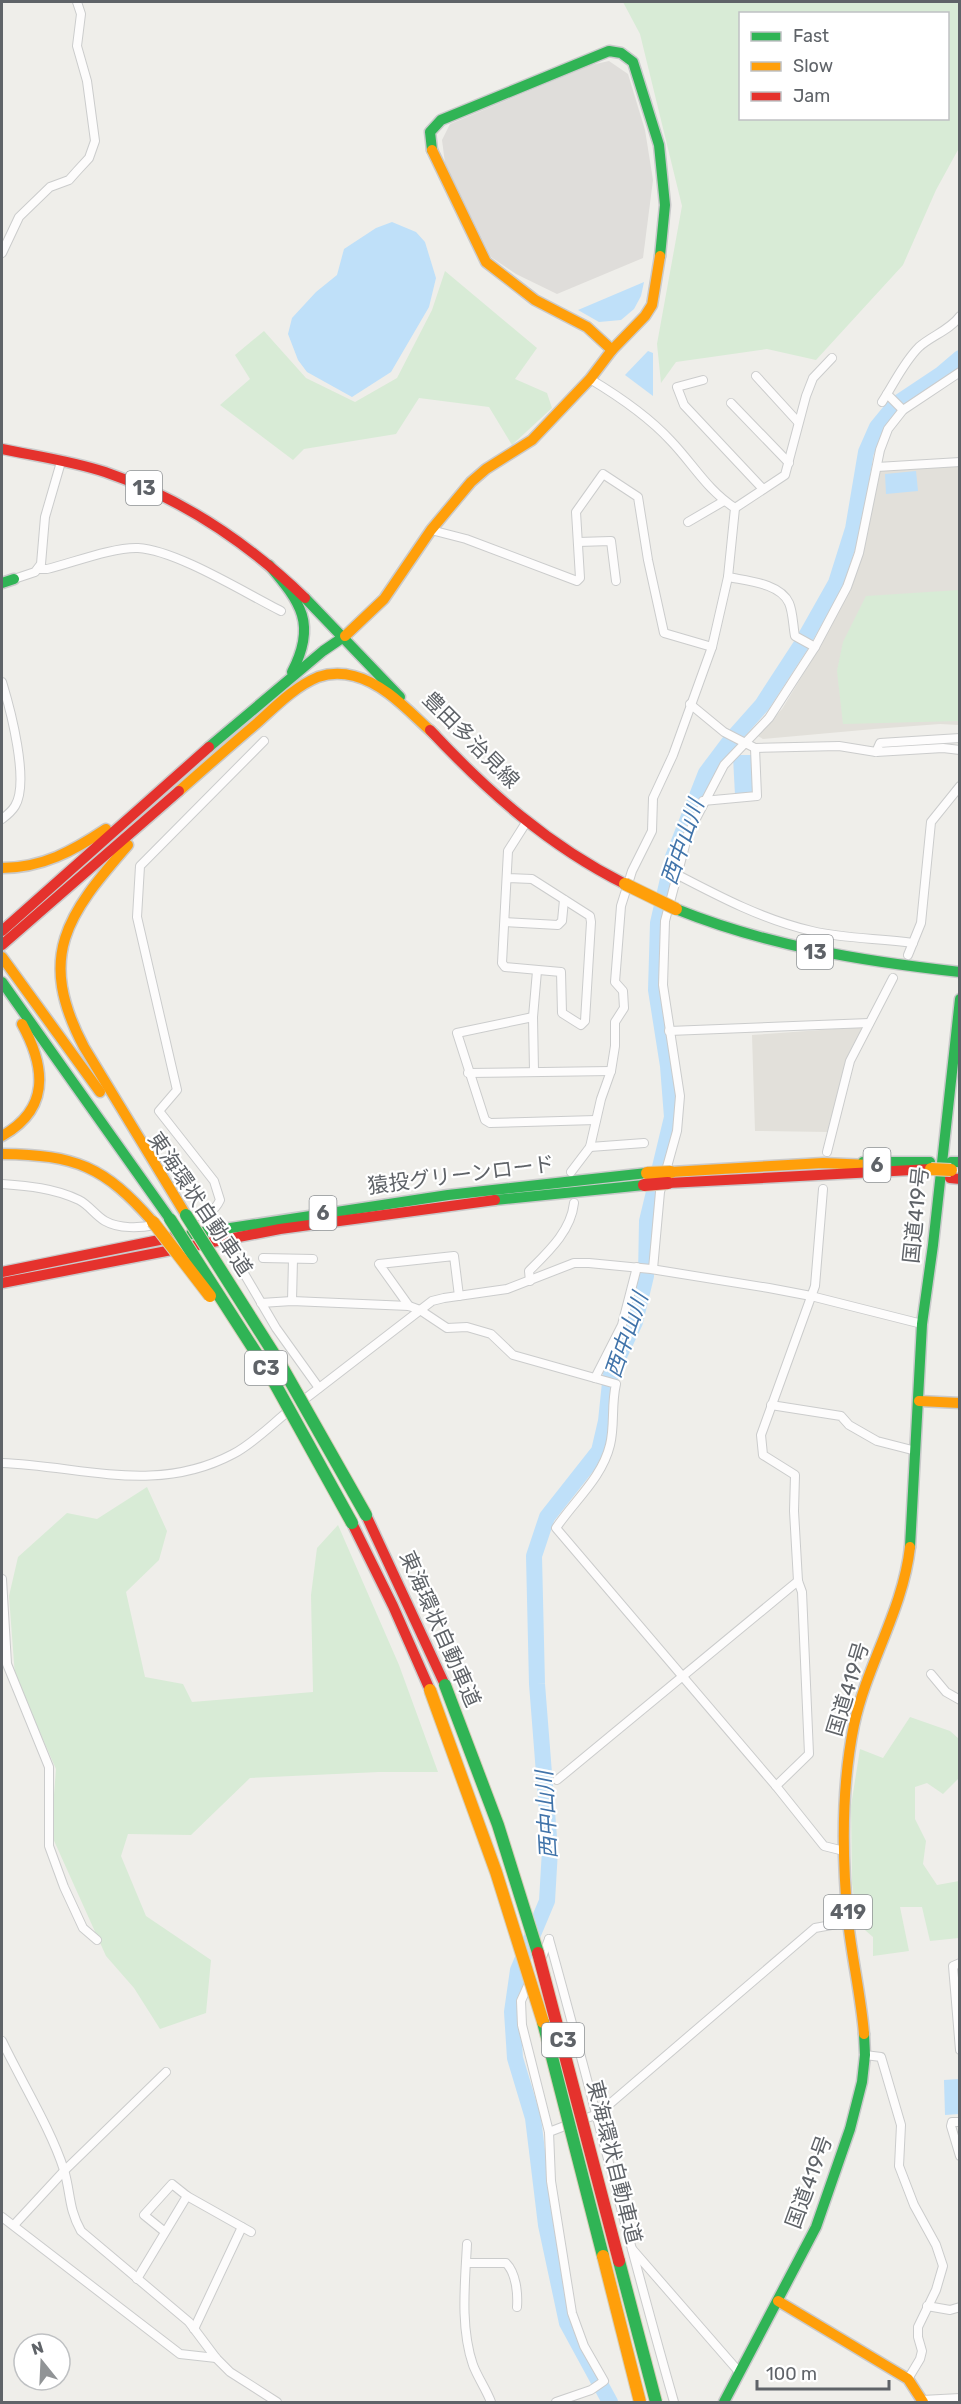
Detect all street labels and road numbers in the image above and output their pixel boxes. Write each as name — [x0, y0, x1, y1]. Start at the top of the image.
road number: 13 — [126, 471, 162, 505]
street label: 豊田多治見線 — [418, 686, 525, 793]
road number: 13 — [797, 935, 833, 969]
street label: 東海環状自動車道 — [143, 1127, 258, 1280]
road number: 6 — [864, 1148, 890, 1182]
street label: 猿投グリーンロード — [366, 1151, 556, 1198]
street label: 国道419号 — [898, 1165, 933, 1265]
road number: 6 — [310, 1196, 336, 1230]
road number: C3 — [245, 1351, 287, 1385]
street label: 東海環状自動車道 — [395, 1547, 486, 1711]
street label: 国道419号 — [821, 1639, 874, 1739]
road number: 419 — [824, 1895, 872, 1929]
road number: C3 — [542, 2023, 584, 2057]
street label: 東海環状自動車道 — [582, 2077, 647, 2246]
street label: 国道419号 — [780, 2132, 837, 2232]

